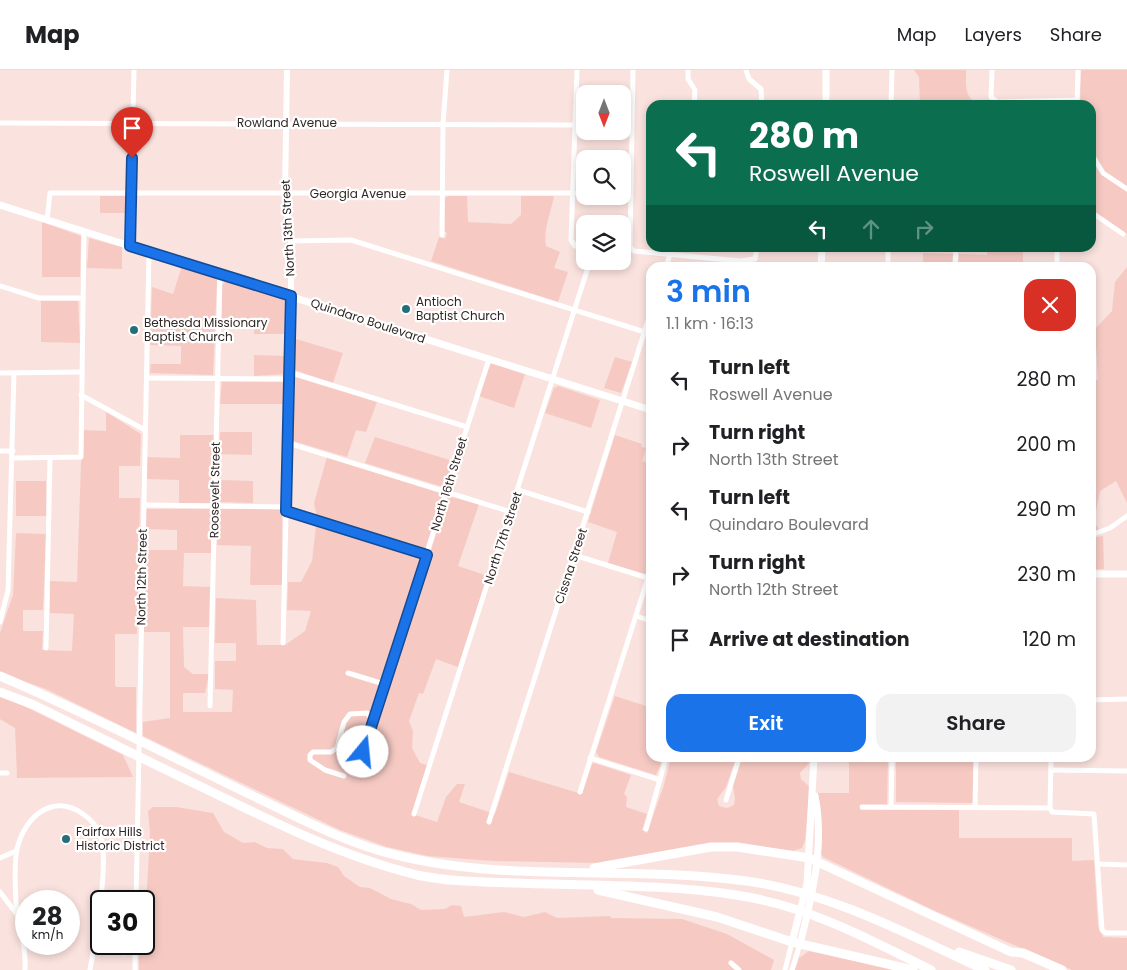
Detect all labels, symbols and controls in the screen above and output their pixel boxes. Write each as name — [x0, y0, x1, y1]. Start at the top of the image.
text: Map — [25, 18, 80, 51]
text: Map — [897, 22, 937, 47]
text: Layers — [965, 22, 1022, 47]
text: Share — [1050, 22, 1102, 47]
north arrow — [576, 85, 631, 140]
map controls — [576, 85, 631, 270]
pin — [111, 107, 153, 158]
text: 280 m — [749, 111, 859, 160]
icon: arrive — [118, 114, 146, 142]
street label: Rowland Avenue — [237, 114, 337, 131]
icon: left — [666, 120, 731, 185]
button: search — [576, 150, 631, 205]
text: Roswell Avenue — [749, 158, 919, 189]
street label: North 13th Street — [276, 179, 299, 277]
street label: Georgia Avenue — [310, 185, 406, 202]
button: layers — [576, 215, 631, 270]
icon: left — [804, 215, 832, 243]
icon: ahead — [857, 215, 885, 243]
icon: right — [910, 215, 938, 243]
text: 3 min — [666, 270, 751, 313]
button: close — [1024, 279, 1076, 331]
place label: Antioch Baptist Church — [416, 293, 505, 324]
street label: Quindaro Boulevard — [309, 294, 428, 347]
marker: Antioch Baptist Church — [400, 303, 412, 315]
text: 1.1 km · 16:13 — [666, 312, 754, 335]
place label: Bethesda Missionary Baptist Church — [144, 314, 268, 345]
marker: Bethesda Missionary Baptist Church — [128, 324, 140, 336]
text: Turn left — [709, 354, 790, 381]
icon: left — [666, 366, 694, 394]
text: 280 m — [1017, 366, 1076, 393]
text: Roswell Avenue — [709, 383, 833, 406]
text: Turn right — [709, 419, 805, 446]
icon: right — [666, 431, 694, 459]
text: 200 m — [1017, 431, 1076, 458]
street label: North 16th Street — [426, 435, 471, 533]
street label: Roosevelt Street — [205, 442, 224, 538]
text: North 13th Street — [709, 448, 839, 471]
text: Turn left — [709, 484, 790, 511]
street label: North 17th Street — [480, 489, 526, 586]
icon: left — [666, 496, 694, 524]
text: 290 m — [1017, 496, 1076, 523]
text: Quindaro Boulevard — [709, 513, 869, 536]
street label: Cissna Street — [550, 526, 591, 606]
street label: North 12th Street — [132, 528, 151, 626]
text: Turn right — [709, 549, 805, 576]
icon: right — [666, 561, 694, 589]
text: 230 m — [1017, 561, 1076, 588]
text: North 12th Street — [709, 578, 838, 601]
icon: arrive — [666, 626, 694, 654]
text: Arrive at destination — [709, 626, 910, 653]
text: 120 m — [1022, 626, 1076, 653]
button: Exit — [666, 694, 866, 752]
button: Share — [876, 694, 1076, 752]
position arrow — [336, 725, 388, 777]
place label: Fairfax Hills Historic District — [76, 823, 165, 854]
marker: Fairfax Hills Historic District — [60, 833, 72, 845]
speed limit sign: 30 — [90, 890, 155, 955]
text: 28 — [32, 899, 63, 934]
text: km/h — [32, 926, 63, 943]

